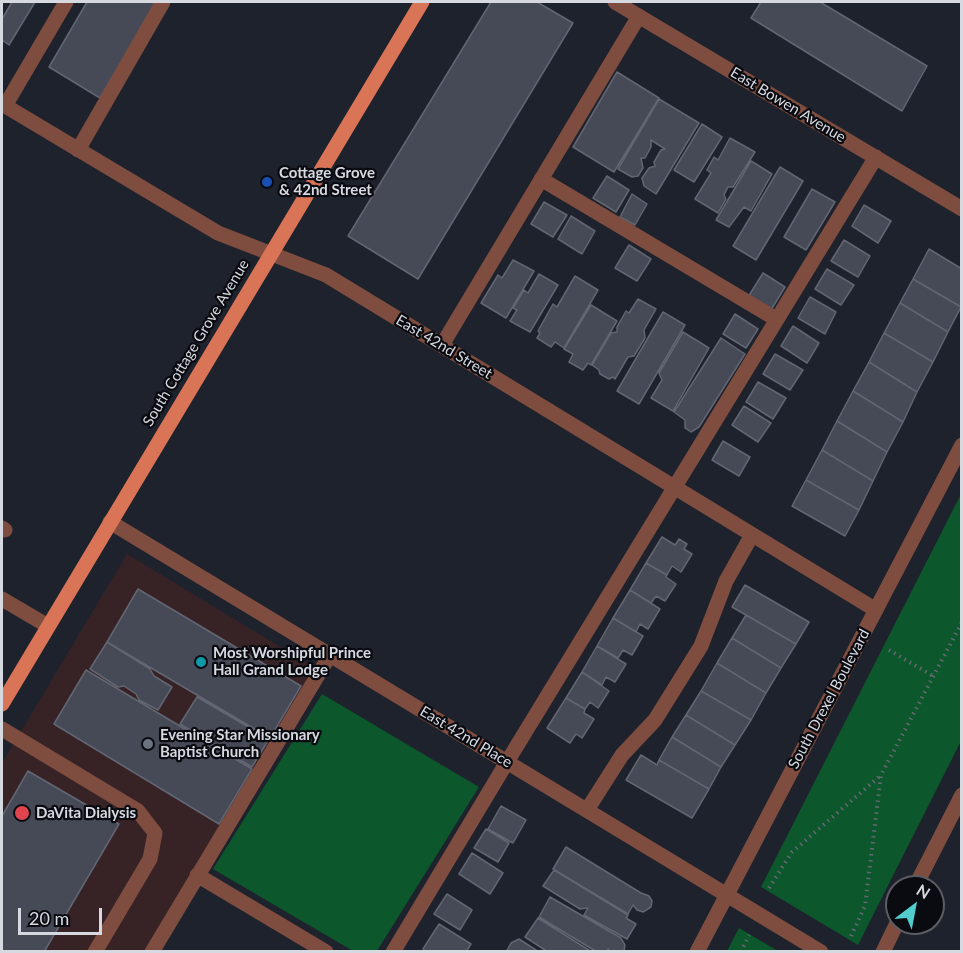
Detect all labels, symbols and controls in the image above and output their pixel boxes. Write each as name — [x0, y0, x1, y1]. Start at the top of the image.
street label: East Bowen Avenue — [727, 64, 849, 146]
place label: Cottage Grove & 42nd Street — [279, 164, 375, 199]
marker: Cottage Grove & 42nd Street — [260, 175, 274, 189]
street label: South Cottage Grove Avenue — [139, 256, 253, 430]
street label: East 42nd Street — [393, 311, 495, 383]
street label: South Drexel Boulevard — [785, 626, 873, 772]
place label: Most Worshipful Prince Hall Grand Lodge — [213, 644, 371, 679]
marker: Most Worshipful Prince Hall Grand Lodge — [194, 655, 208, 669]
street label: East 42nd Place — [417, 702, 515, 772]
place label: Evening Star Missionary Baptist Church — [160, 726, 320, 761]
marker: Evening Star Missionary Baptist Church — [141, 737, 155, 751]
marker: DaVita Dialysis — [13, 804, 31, 822]
place label: DaVita Dialysis — [36, 804, 136, 822]
north arrow — [885, 875, 945, 935]
text: N — [913, 880, 934, 902]
scale bar — [21, 896, 105, 934]
text: 20 m — [29, 907, 69, 929]

